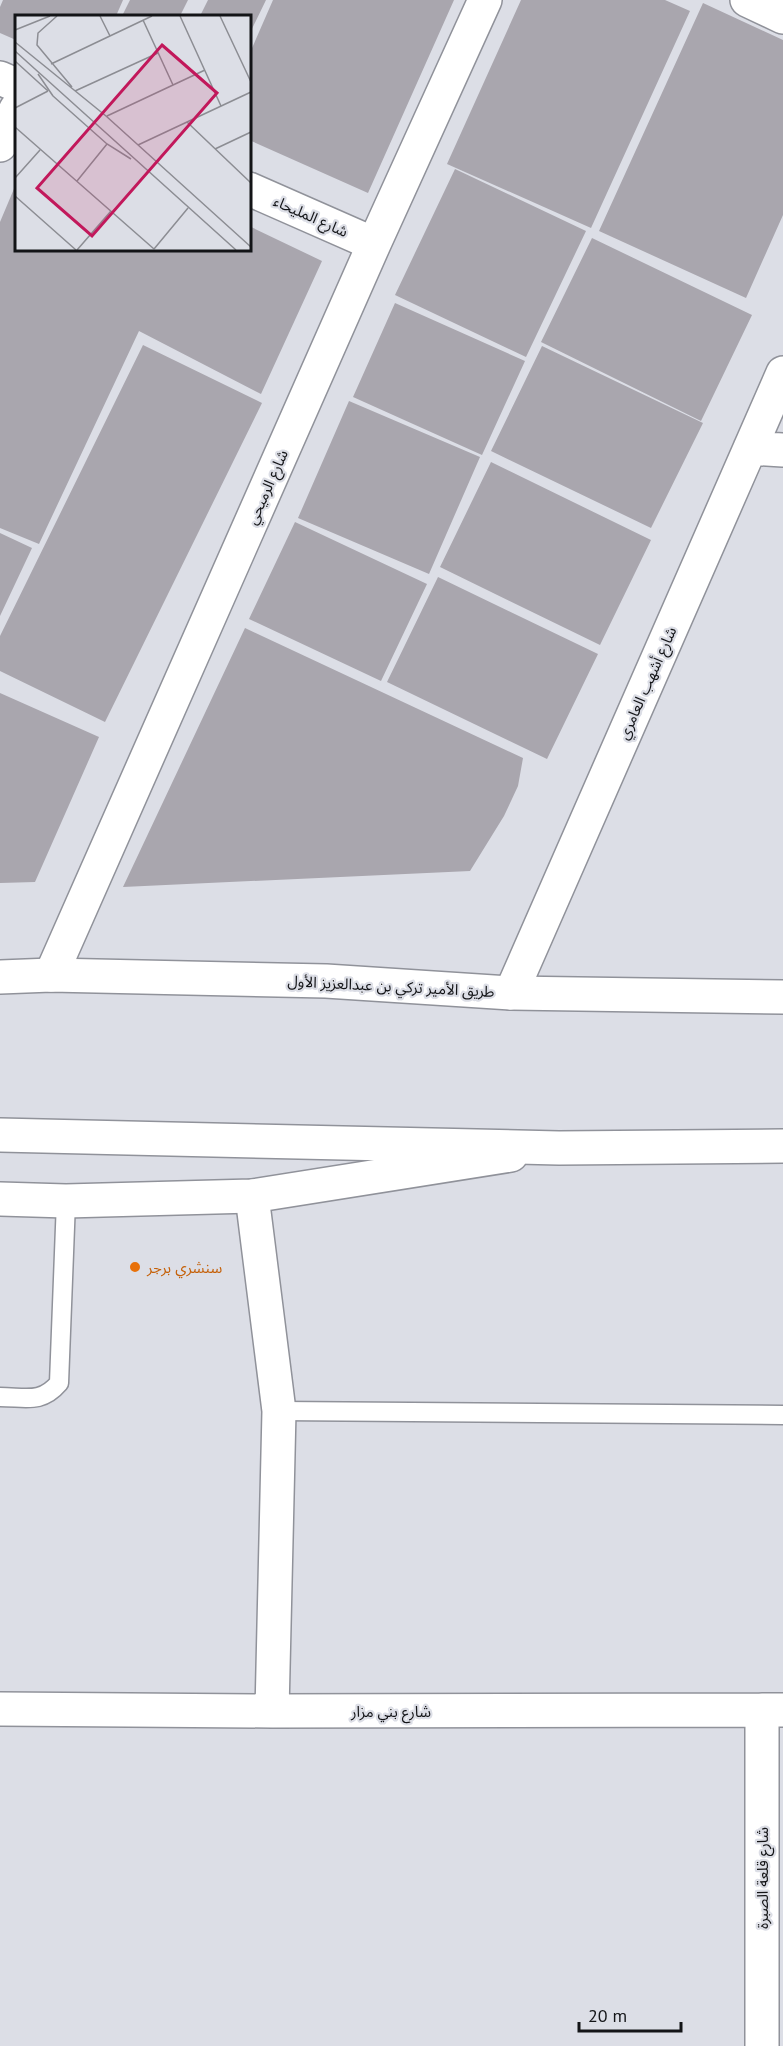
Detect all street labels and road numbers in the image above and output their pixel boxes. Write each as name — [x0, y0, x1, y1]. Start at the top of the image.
street label: شارع المليحاء — [270, 191, 351, 244]
street label: شارع الرميحي — [242, 446, 295, 529]
street label: شارع أشهب العامري — [614, 623, 683, 744]
street label: طريق الأمير تركي بن عبدالعزيز الأول — [287, 971, 495, 1003]
street label: شارع بني مزار — [350, 1702, 431, 1724]
street label: شارع قلعة الصبرة — [753, 1827, 775, 1929]

